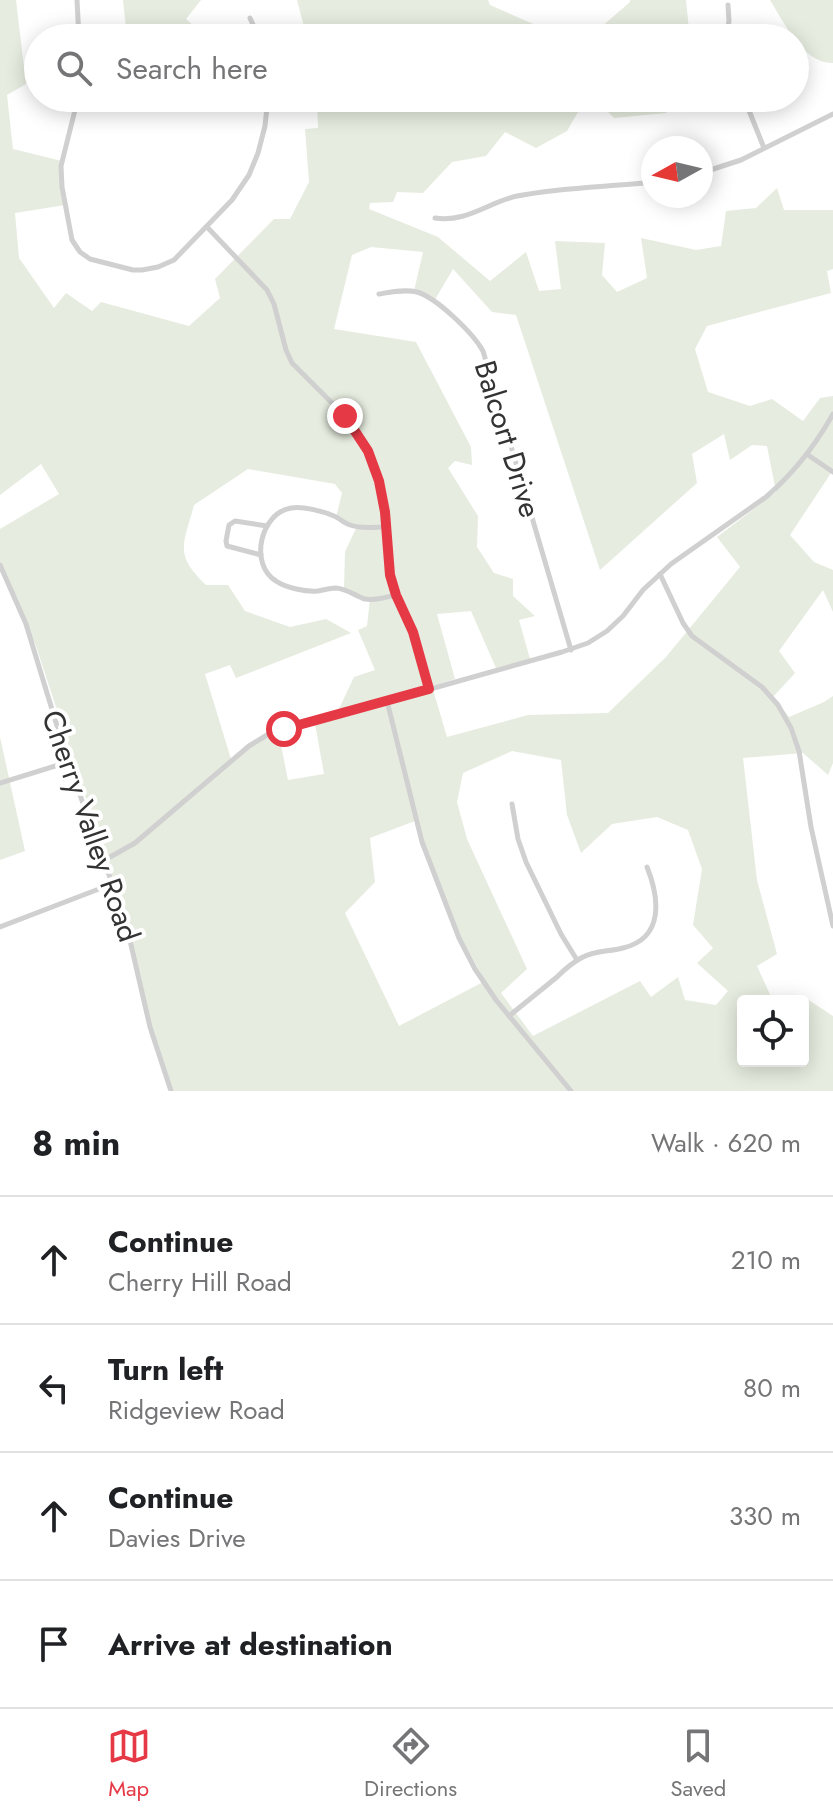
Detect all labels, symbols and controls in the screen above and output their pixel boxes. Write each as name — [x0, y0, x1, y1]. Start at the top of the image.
search box — [24, 24, 809, 112]
icon: search — [52, 46, 96, 90]
text: Search here — [116, 47, 268, 90]
north arrow — [641, 136, 713, 208]
street label: Balcort Drive — [464, 355, 552, 523]
route end — [327, 398, 363, 434]
street label: Cherry Valley Road — [31, 704, 151, 948]
route start — [266, 711, 302, 747]
map controls — [737, 995, 809, 1067]
button: locate — [737, 995, 809, 1067]
text: 8 min — [32, 1119, 120, 1168]
text: Walk · 620 m — [651, 1124, 801, 1162]
text: Continue — [108, 1220, 234, 1263]
icon: ahead — [32, 1238, 76, 1282]
text: 210 m — [731, 1241, 801, 1279]
text: Cherry Hill Road — [108, 1263, 292, 1301]
text: Turn left — [108, 1348, 223, 1391]
icon: left — [32, 1366, 76, 1410]
text: 80 m — [743, 1369, 801, 1407]
text: Ridgeview Road — [108, 1391, 285, 1429]
text: Continue — [108, 1476, 234, 1519]
icon: ahead — [32, 1494, 76, 1538]
text: 330 m — [729, 1497, 801, 1535]
text: Davies Drive — [108, 1519, 246, 1557]
icon: arrive — [32, 1622, 76, 1666]
text: Arrive at destination — [108, 1623, 393, 1666]
tab: Map — [107, 1724, 151, 1804]
tab: Directions — [364, 1724, 457, 1804]
tab: Saved — [671, 1724, 726, 1804]

